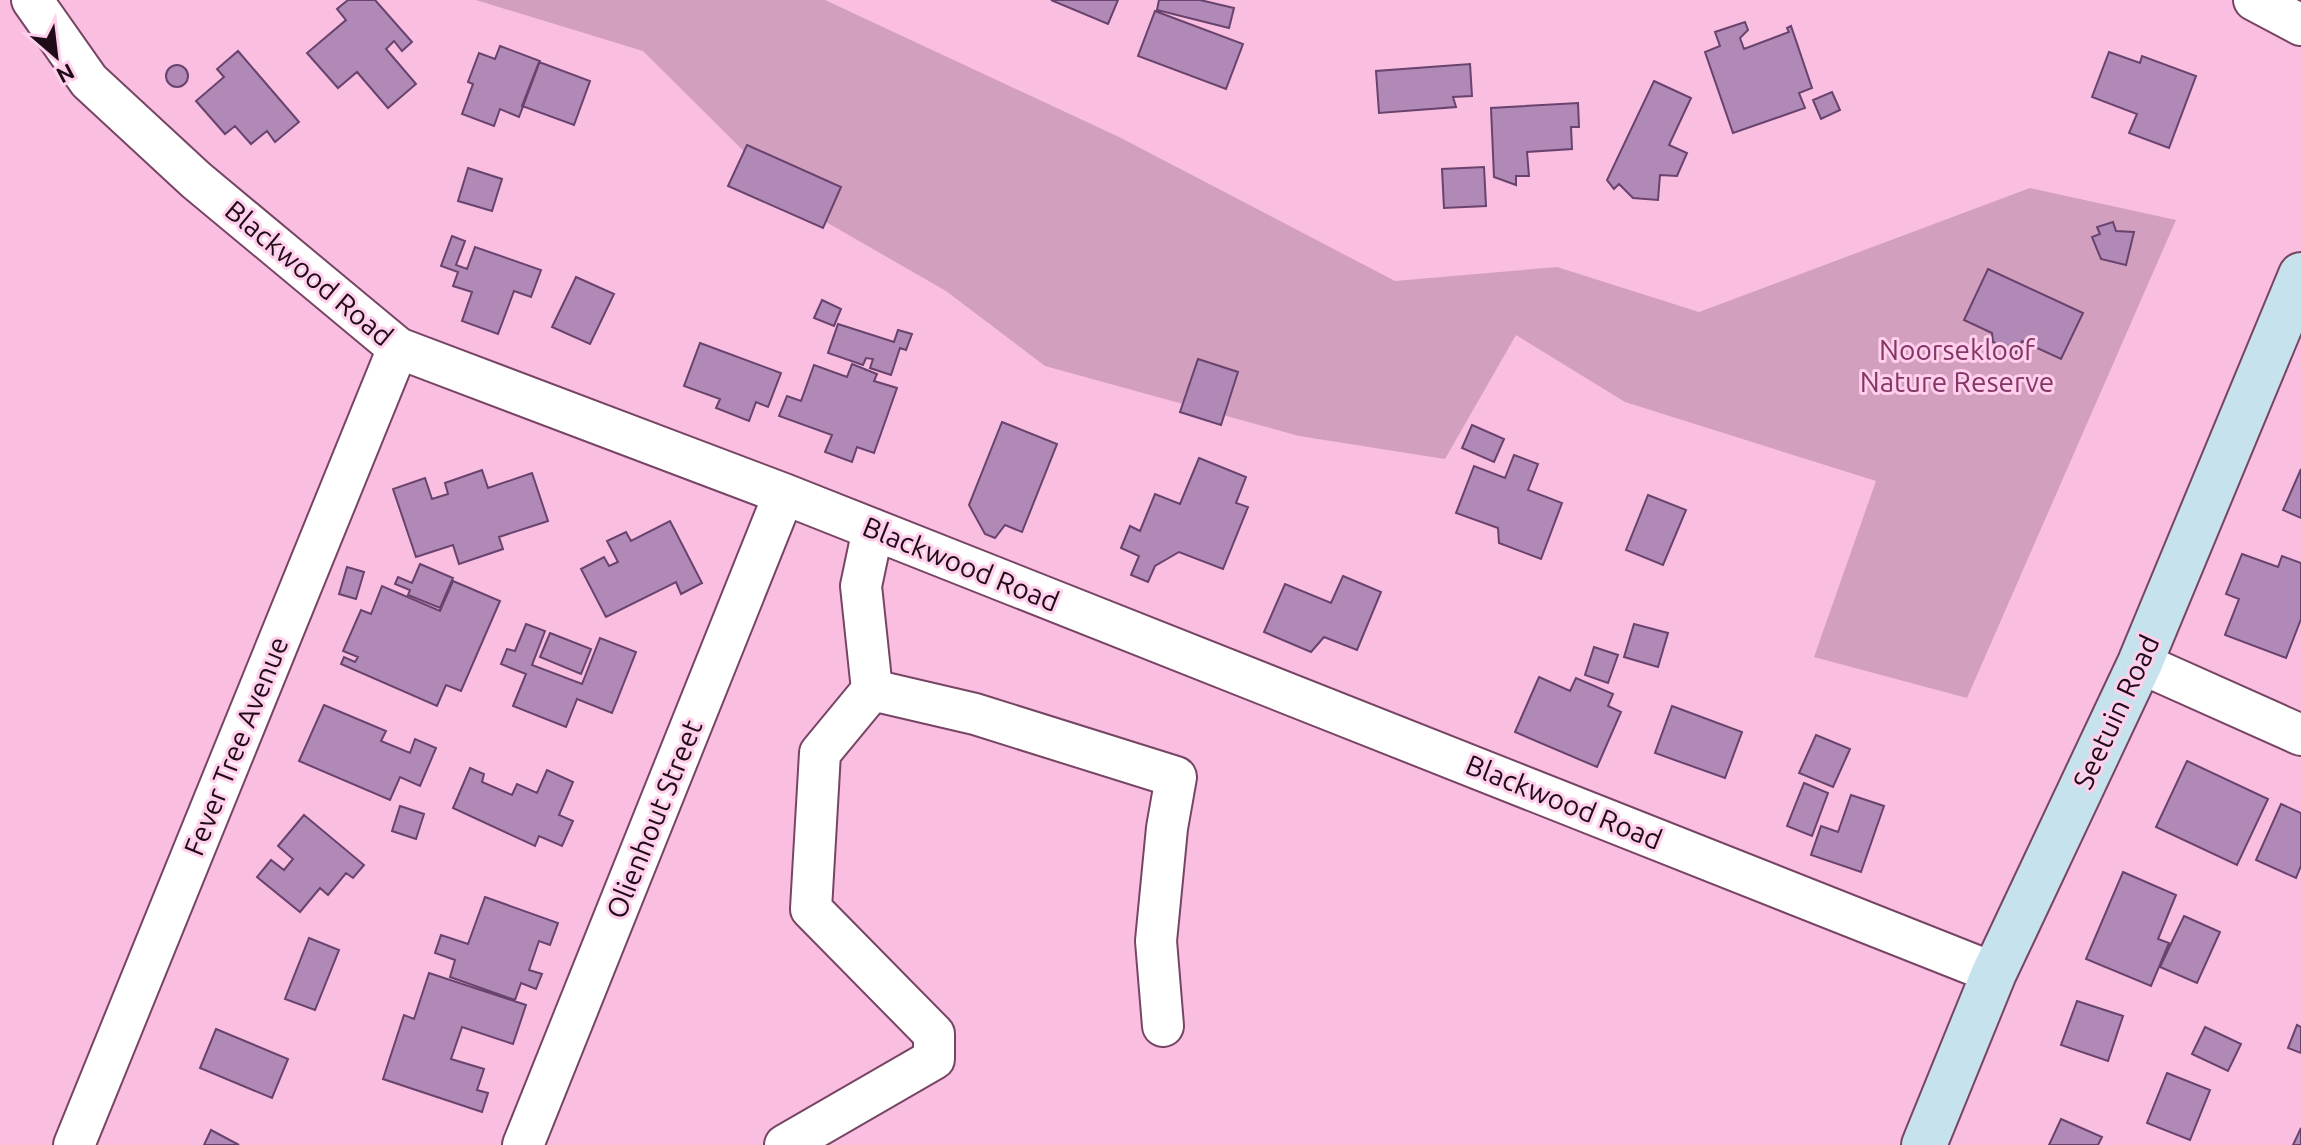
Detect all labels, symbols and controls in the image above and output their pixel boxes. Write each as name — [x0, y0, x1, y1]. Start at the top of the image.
north arrow — [16, 16, 96, 96]
text: N — [53, 59, 79, 89]
street label: Blackwood Road — [219, 194, 399, 352]
park label: Noorsekloof Nature Reserve — [1860, 334, 2054, 397]
street label: Blackwood Road — [859, 510, 1064, 617]
street label: Seetuin Road — [2066, 630, 2165, 794]
street label: Fever Tree Avenue — [178, 632, 294, 860]
street label: Olienhout Street — [600, 715, 707, 923]
street label: Blackwood Road — [1462, 748, 1667, 855]

